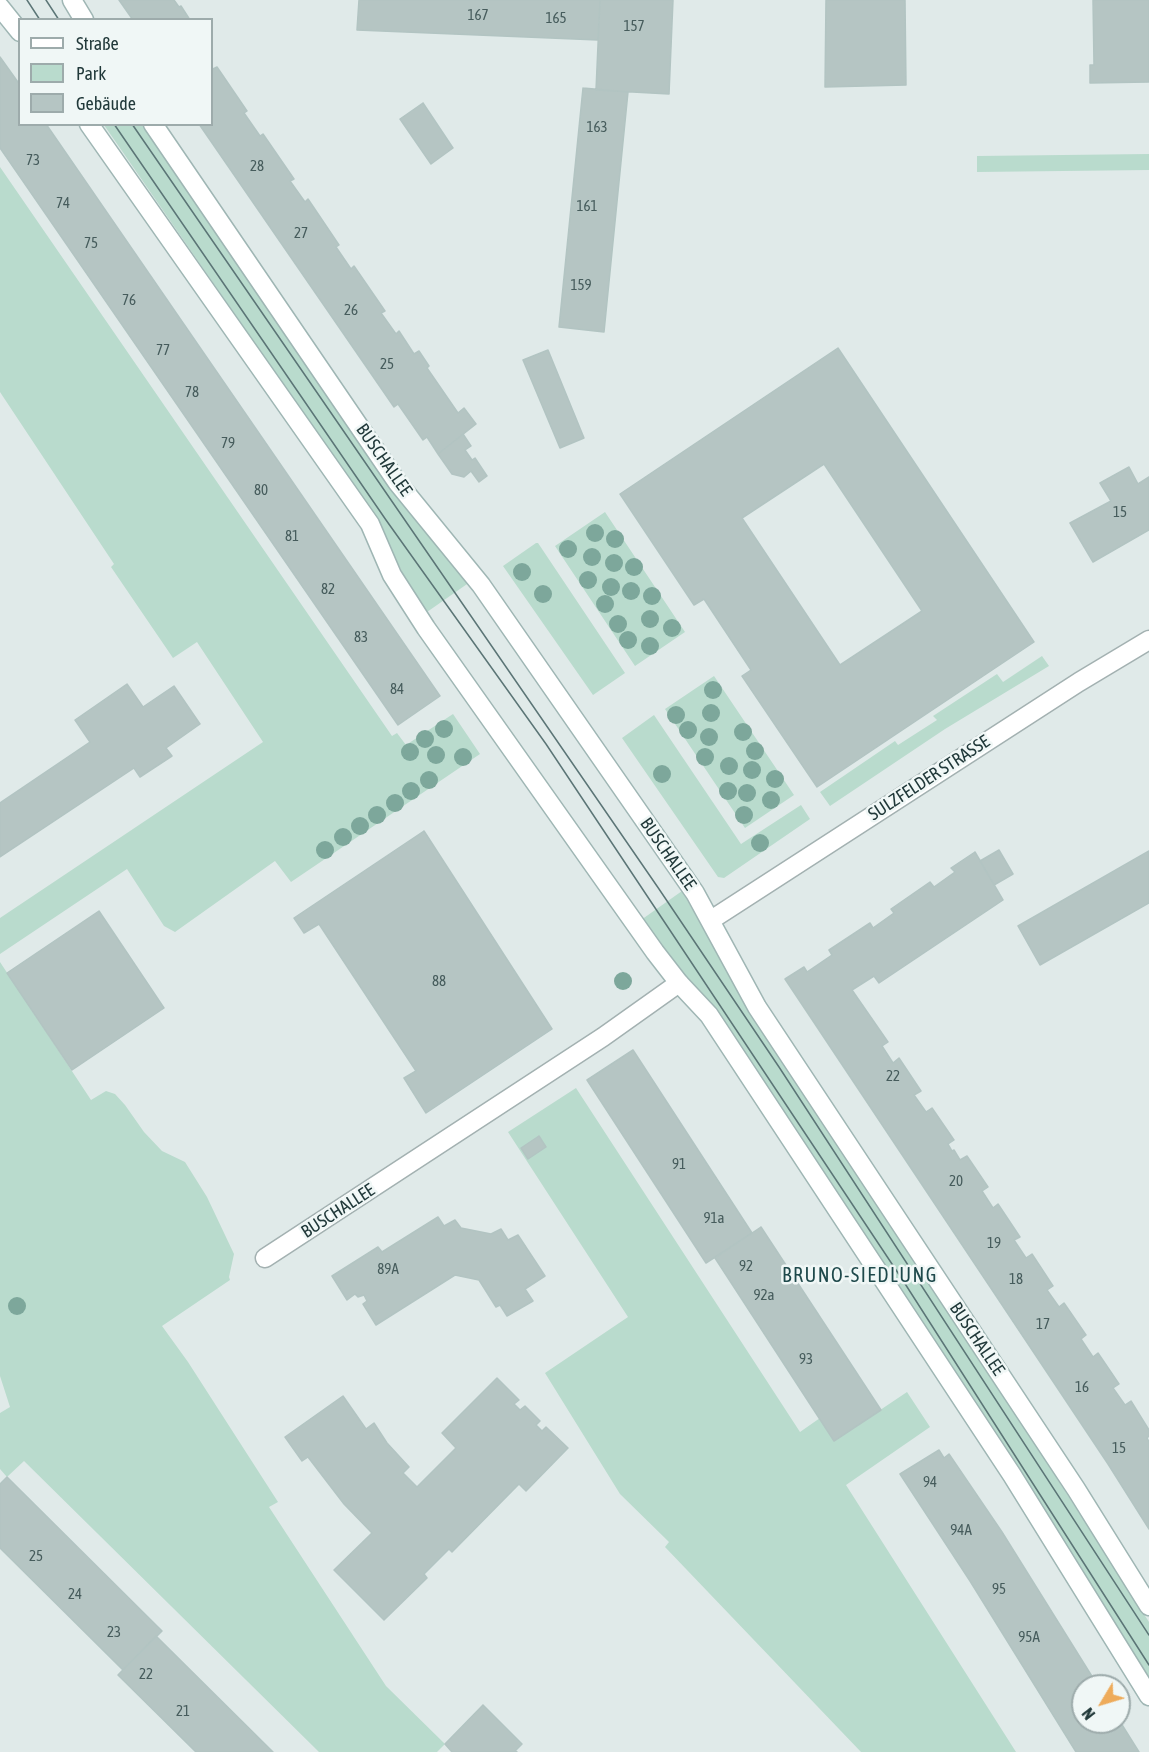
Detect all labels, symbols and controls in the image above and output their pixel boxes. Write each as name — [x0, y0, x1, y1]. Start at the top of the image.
house number: 167 — [467, 6, 489, 24]
house number: 165 — [545, 9, 567, 27]
house number: 157 — [623, 17, 645, 35]
legend — [18, 18, 213, 126]
text: Straße — [76, 33, 119, 54]
text: Park — [76, 63, 106, 84]
text: Gebäude — [76, 93, 136, 114]
house number: 163 — [586, 118, 608, 136]
house number: 73 — [26, 151, 40, 169]
house number: 28 — [250, 157, 264, 175]
house number: 74 — [56, 194, 70, 212]
house number: 161 — [576, 197, 598, 215]
house number: 27 — [294, 224, 308, 242]
house number: 75 — [84, 234, 98, 252]
house number: 159 — [570, 276, 592, 294]
house number: 76 — [122, 291, 136, 309]
house number: 26 — [344, 301, 358, 319]
house number: 77 — [156, 341, 170, 359]
house number: 25 — [380, 355, 394, 373]
house number: 78 — [185, 383, 199, 401]
street label: BUSCHALLEE — [351, 420, 417, 500]
house number: 79 — [221, 434, 235, 452]
house number: 80 — [254, 481, 268, 499]
house number: 15 — [1113, 503, 1127, 521]
house number: 81 — [285, 527, 299, 545]
house number: 82 — [321, 580, 335, 598]
house number: 83 — [354, 628, 368, 646]
house number: 84 — [390, 680, 404, 698]
street label: SULZFELDER STRASSE — [864, 731, 994, 825]
street label: BUSCHALLEE — [635, 814, 701, 894]
house number: 88 — [432, 972, 446, 990]
house number: 22 — [886, 1067, 900, 1085]
house number: 91 — [672, 1155, 686, 1173]
house number: 20 — [949, 1172, 963, 1190]
street label: BUSCHALLEE — [297, 1179, 379, 1243]
house number: 91a — [703, 1209, 725, 1227]
house number: 19 — [987, 1234, 1001, 1252]
house number: 92 — [739, 1257, 753, 1275]
house number: 89A — [377, 1260, 399, 1278]
district label: BRUNO-SIEDLUNG — [782, 1264, 938, 1288]
house number: 18 — [1009, 1270, 1023, 1288]
house number: 92a — [753, 1286, 775, 1304]
street label: BUSCHALLEE — [945, 1298, 1009, 1380]
house number: 17 — [1036, 1315, 1050, 1333]
house number: 93 — [799, 1350, 813, 1368]
house number: 16 — [1075, 1378, 1089, 1396]
house number: 15 — [1112, 1439, 1126, 1457]
house number: 94 — [923, 1473, 937, 1491]
house number: 94A — [950, 1521, 972, 1539]
house number: 25 — [29, 1547, 43, 1565]
house number: 95 — [992, 1580, 1006, 1598]
house number: 24 — [68, 1585, 82, 1603]
house number: 23 — [107, 1623, 121, 1641]
house number: 95A — [1018, 1628, 1040, 1646]
house number: 22 — [139, 1665, 153, 1683]
north arrow — [1071, 1674, 1131, 1734]
house number: 21 — [176, 1702, 190, 1720]
text: N — [1078, 1705, 1098, 1723]

